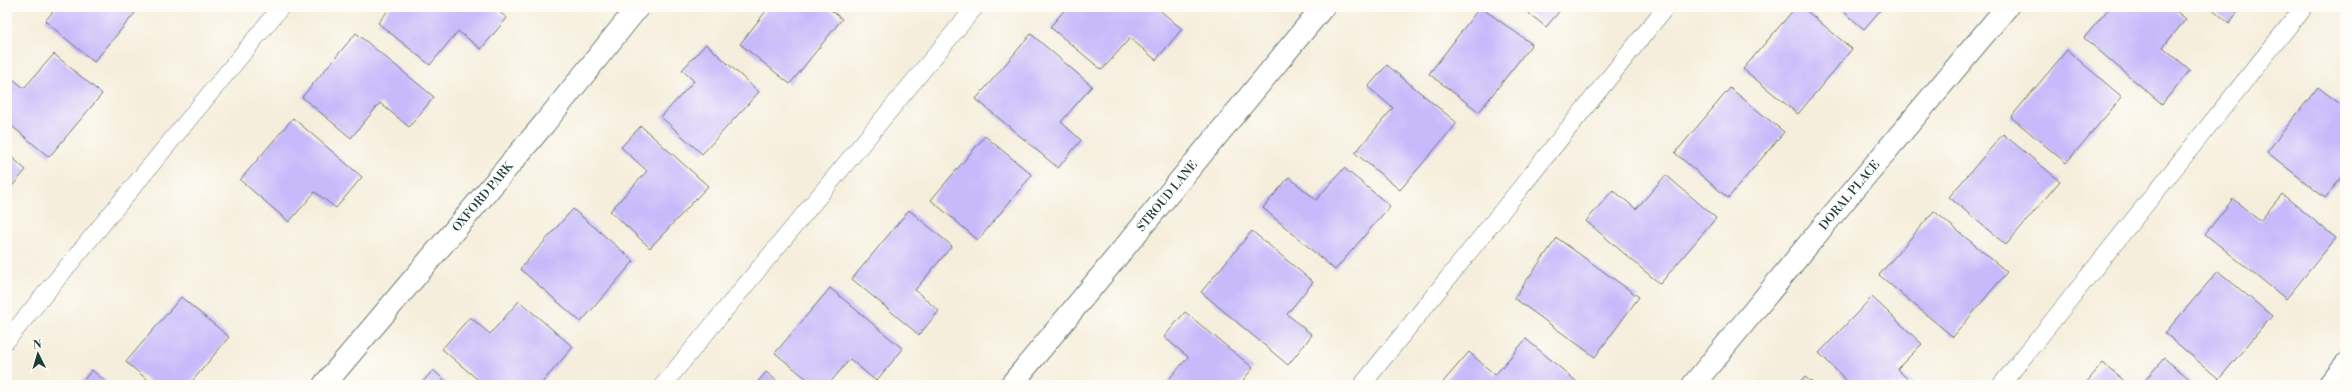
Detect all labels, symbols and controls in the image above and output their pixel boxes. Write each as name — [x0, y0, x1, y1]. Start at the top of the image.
street label: DORAL PLACE — [1816, 157, 1883, 233]
street label: OXFORD PARK — [449, 158, 517, 235]
street label: STROUD LANE — [1134, 158, 1201, 235]
north arrow — [18, 334, 58, 374]
text: N — [32, 338, 42, 352]

